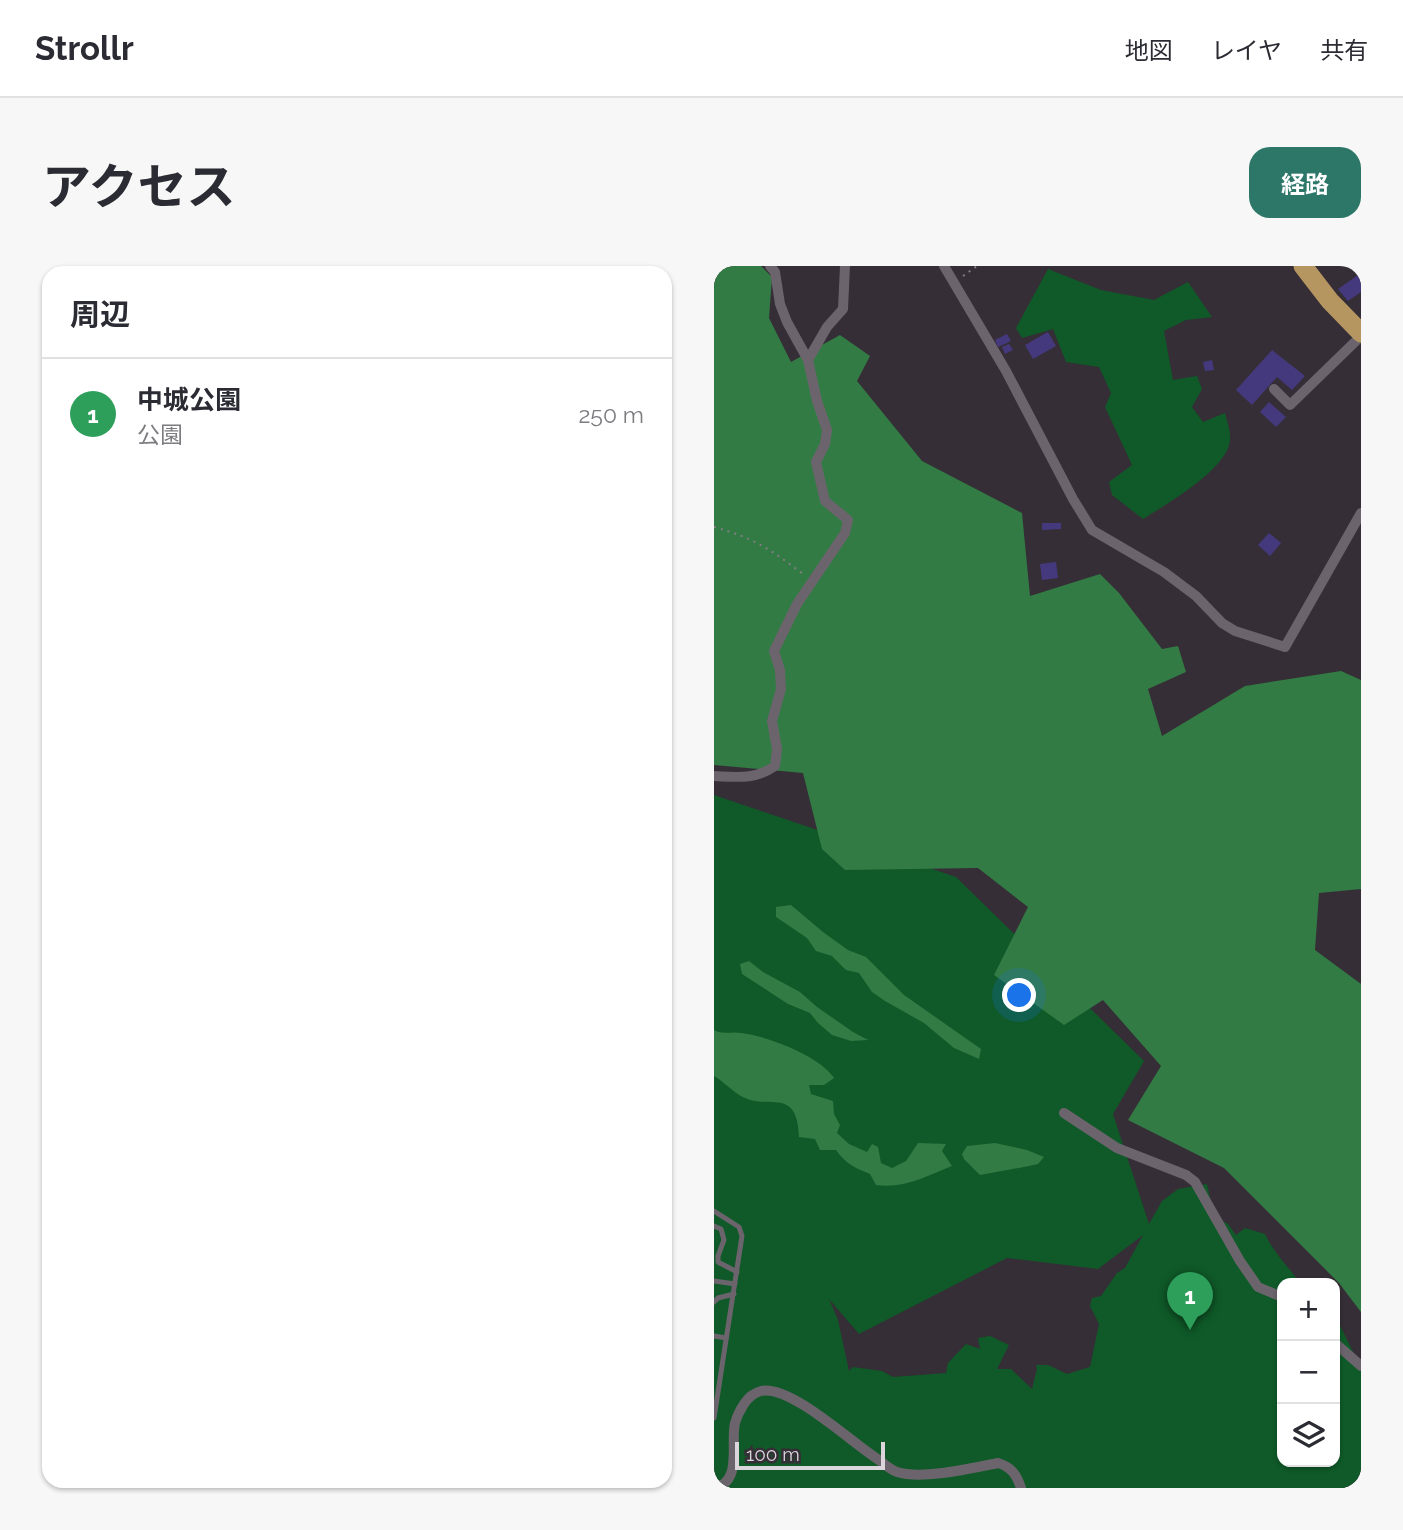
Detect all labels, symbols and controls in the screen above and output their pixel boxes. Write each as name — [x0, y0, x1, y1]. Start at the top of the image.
text: Strollr — [35, 29, 134, 68]
text: 地図 — [1125, 36, 1173, 65]
text: レイヤ — [1211, 36, 1282, 65]
text: 共有 — [1320, 36, 1368, 65]
button: 経路 — [1249, 147, 1361, 218]
text: アクセス — [42, 158, 236, 215]
text: 周辺 — [70, 297, 130, 332]
text: 中城公園 — [137, 385, 241, 415]
text: 1 — [87, 401, 99, 428]
text: 250 m — [578, 401, 644, 428]
text: 公園 — [137, 421, 183, 448]
your location — [1002, 978, 1036, 1012]
pin: 1 — [1167, 1272, 1213, 1330]
map controls — [1277, 1278, 1340, 1467]
button: + — [1277, 1278, 1340, 1341]
button: − — [1277, 1341, 1340, 1404]
button: layers — [1277, 1404, 1340, 1467]
scale bar — [735, 1439, 886, 1471]
text: 100 m — [746, 1443, 800, 1465]

